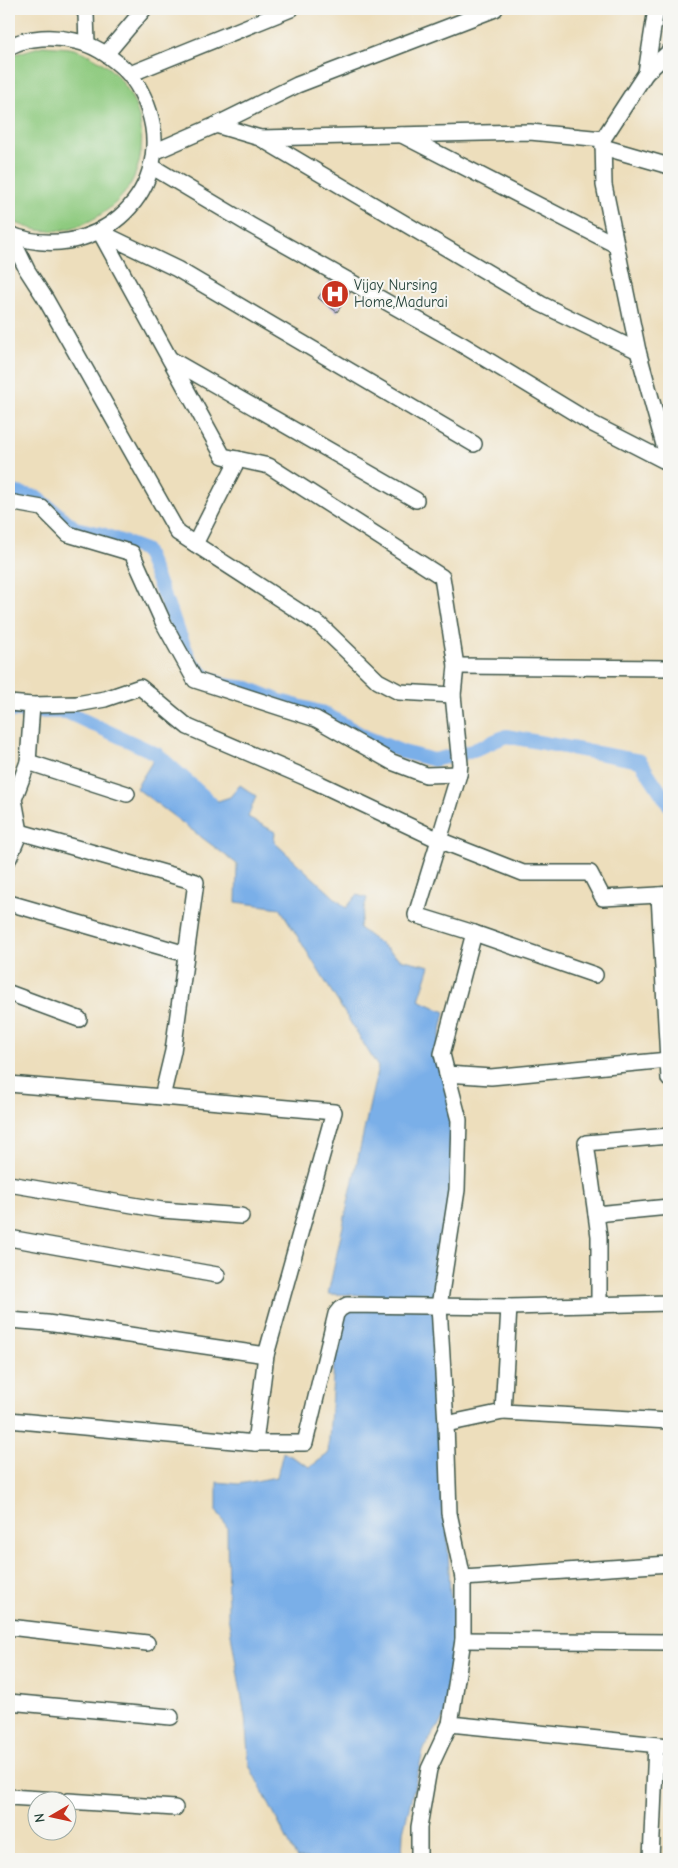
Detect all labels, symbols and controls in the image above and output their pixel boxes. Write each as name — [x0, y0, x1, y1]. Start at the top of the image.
place label: Vijay Nursing Home,Madurai — [354, 276, 448, 311]
hospital icon: Vijay Nursing Home,Madurai — [320, 279, 350, 309]
north arrow — [28, 1790, 78, 1840]
text: N — [31, 1812, 49, 1824]

